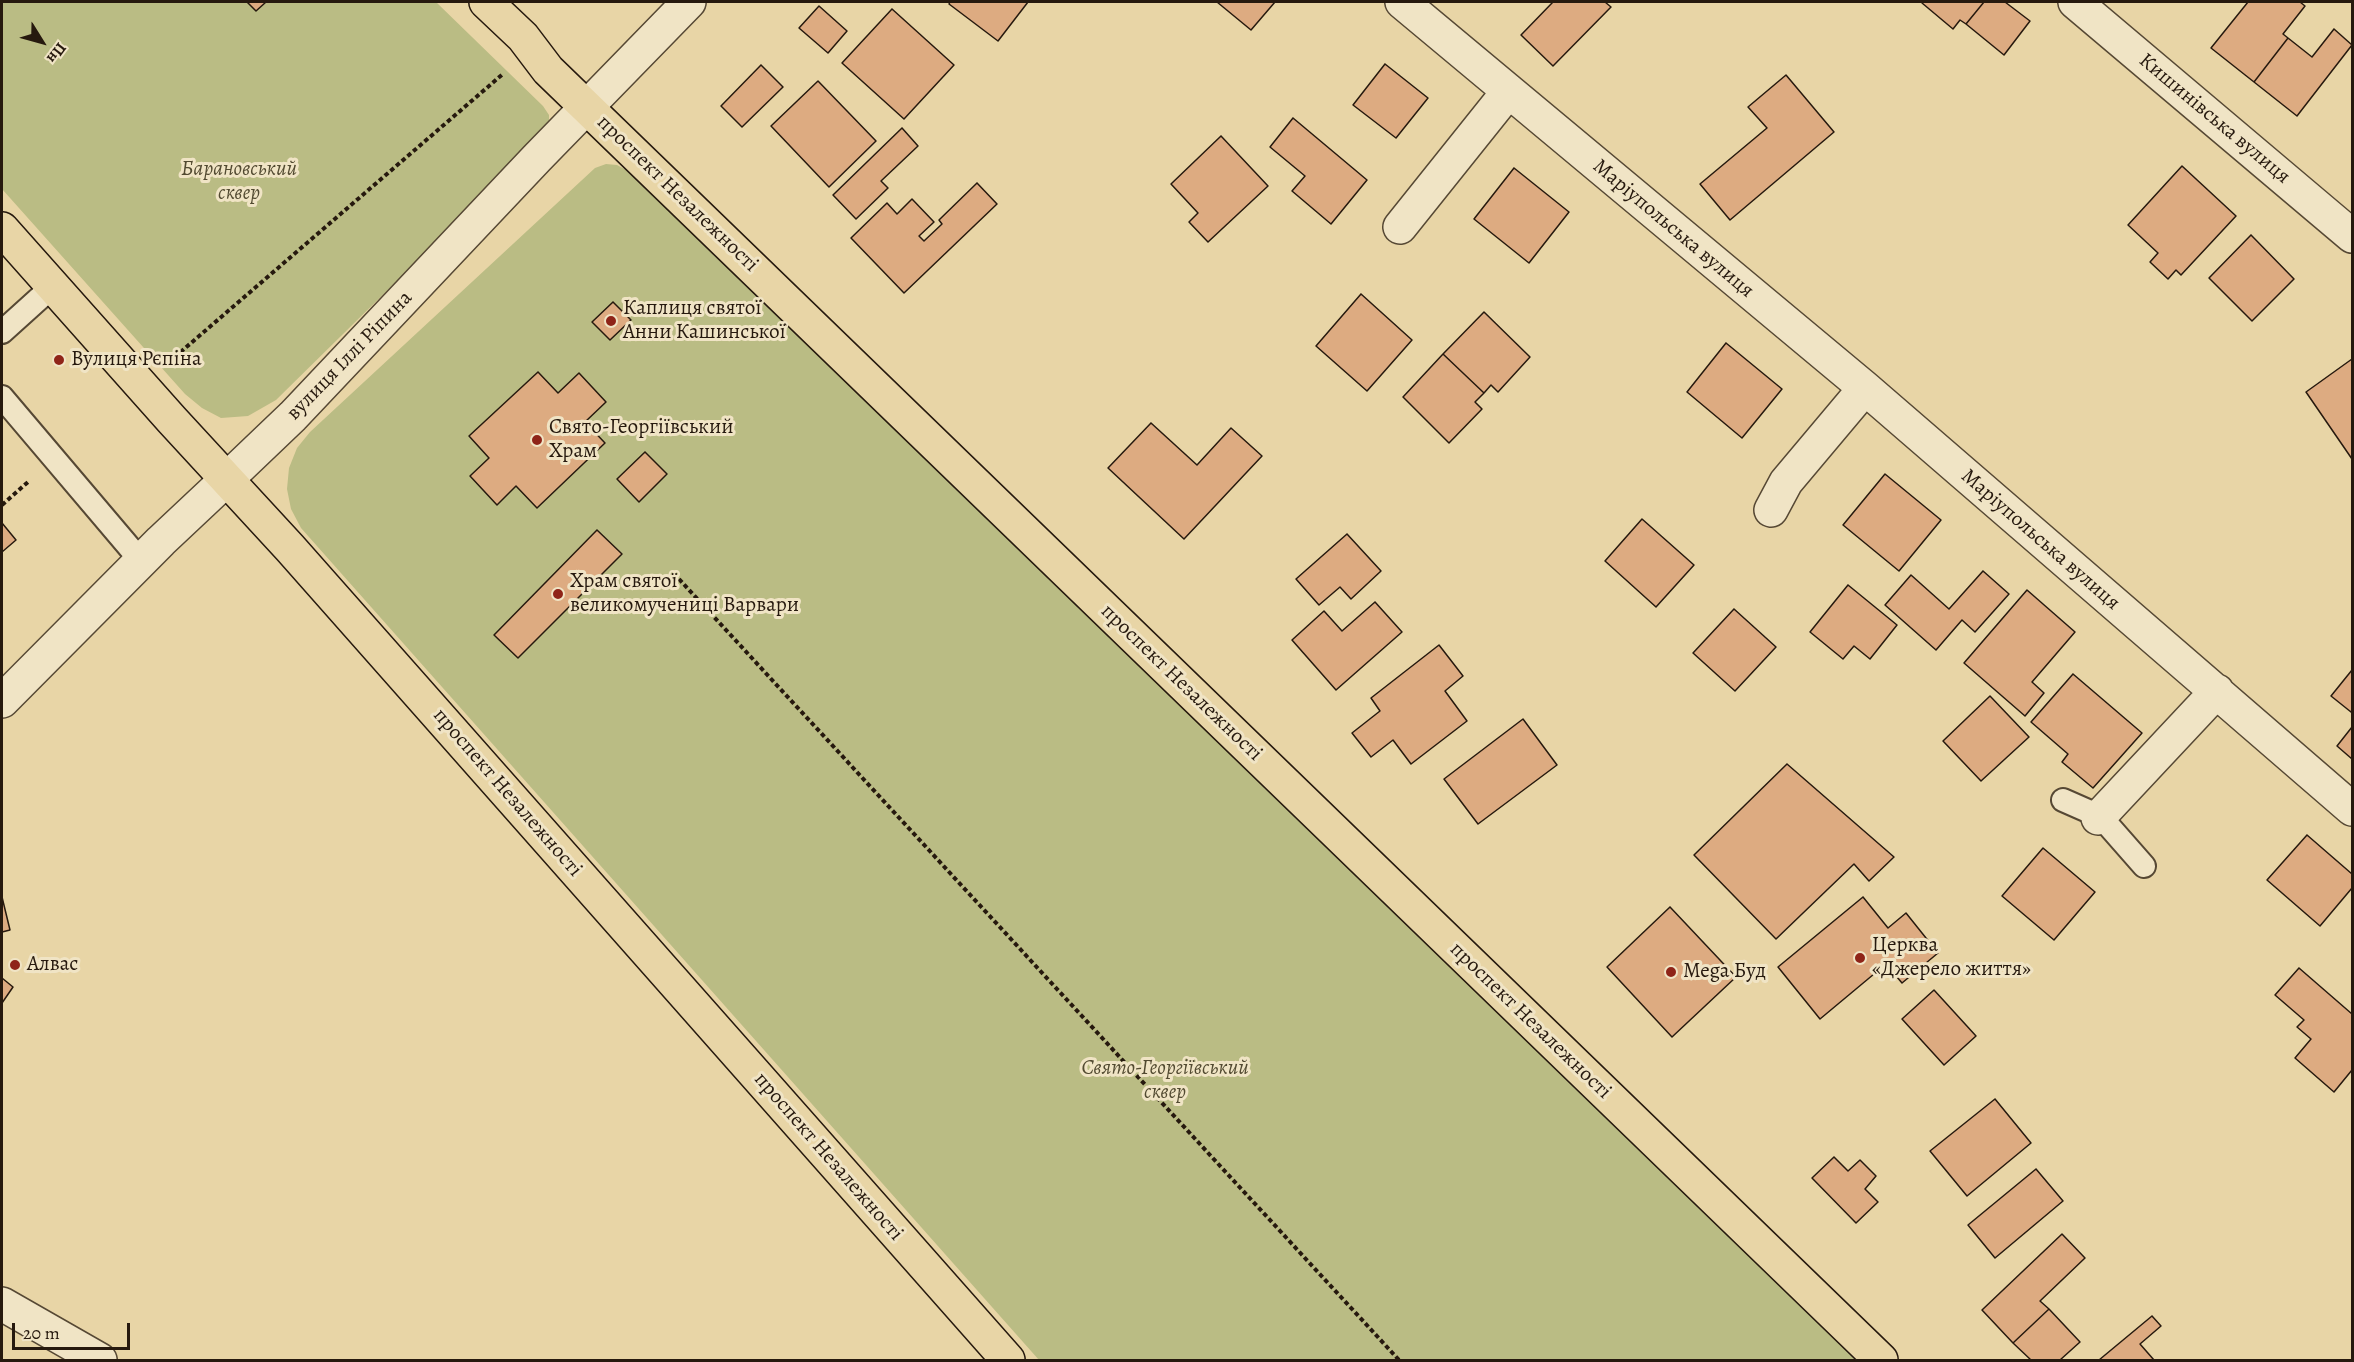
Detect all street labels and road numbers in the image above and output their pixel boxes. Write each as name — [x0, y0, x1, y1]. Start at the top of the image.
street label: Кишинівська вулиця — [2133, 48, 2295, 190]
street label: проспект Незалежності — [591, 110, 763, 278]
street label: Маріупольська вулиця — [1587, 154, 1759, 304]
street label: вулиця Іллі Ріпина — [282, 286, 418, 426]
street label: Маріупольська вулиця — [1955, 464, 2125, 616]
street label: проспект Незалежності — [1095, 599, 1267, 767]
street label: проспект Незалежності — [427, 704, 587, 882]
street label: проспект Незалежності — [1444, 937, 1616, 1105]
street label: проспект Незалежності — [748, 1068, 908, 1246]

